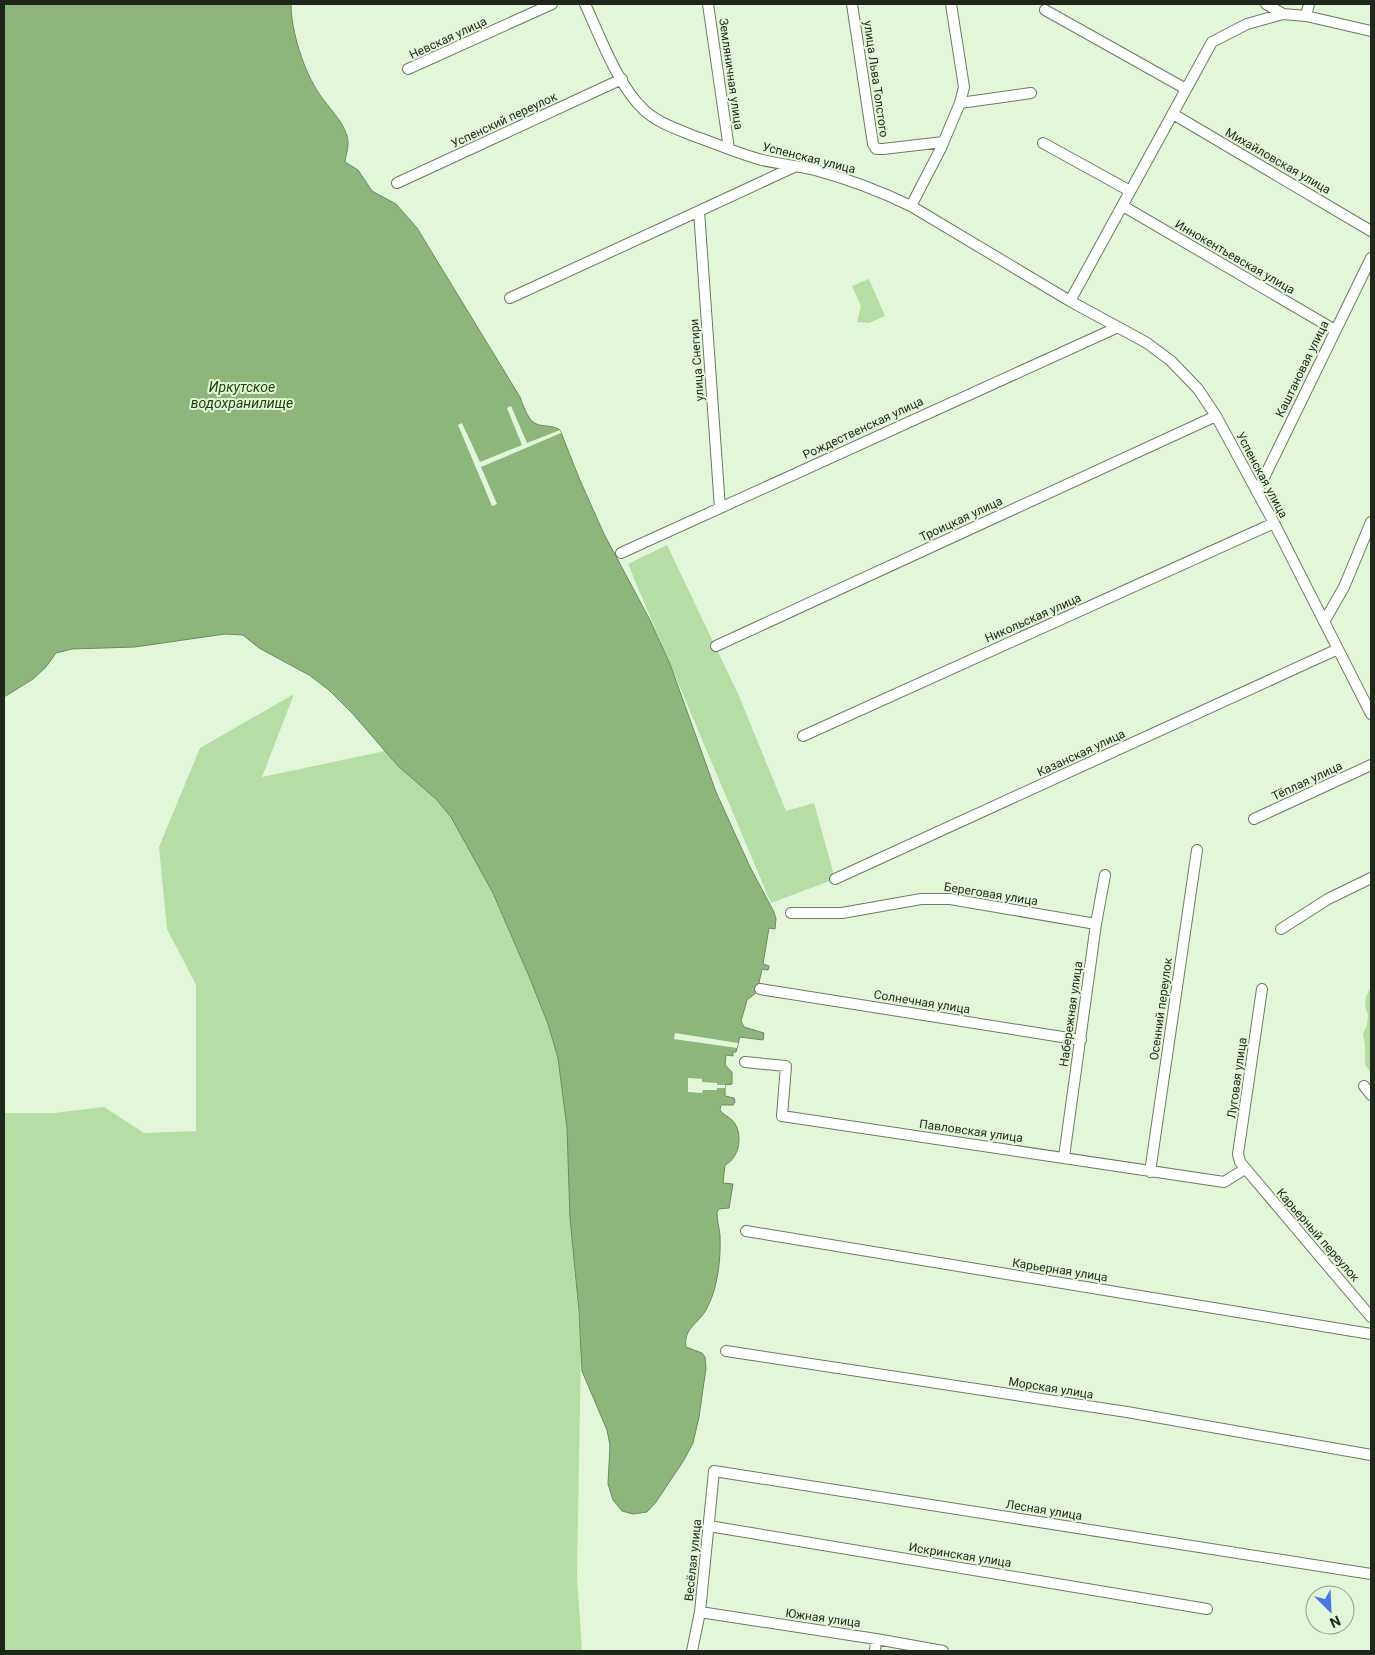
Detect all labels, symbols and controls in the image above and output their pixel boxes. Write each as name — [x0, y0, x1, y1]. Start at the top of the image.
street label: Невская улица — [407, 14, 489, 62]
street label: Земляничная улица — [716, 17, 746, 131]
street label: улица Льва Толстого — [861, 20, 891, 138]
street label: Успенский переулок — [449, 89, 560, 151]
street label: Михайловская улица — [1223, 125, 1333, 197]
street label: Успенская улица — [761, 140, 857, 176]
street label: Иннокентьевская улица — [1173, 217, 1297, 297]
street label: улица Снегири — [687, 318, 707, 402]
street label: Каштановая улица — [1273, 318, 1331, 420]
water label: Иркутское водохранилище — [191, 379, 293, 411]
street label: Рождественская улица — [801, 394, 925, 462]
street label: Успенская улица — [1233, 430, 1291, 520]
street label: Троицкая улица — [917, 494, 1005, 544]
street label: Никольская улица — [983, 590, 1083, 646]
street label: Казанская улица — [1035, 726, 1127, 780]
street label: Тёплая улица — [1270, 759, 1344, 803]
street label: Береговая улица — [943, 880, 1039, 908]
street label: Осенний переулок — [1147, 956, 1175, 1061]
street label: Набережная улица — [1057, 960, 1085, 1068]
street label: Солнечная улица — [873, 987, 971, 1017]
street label: Луговая улица — [1224, 1037, 1250, 1119]
street label: Павловская улица — [918, 1117, 1024, 1145]
street label: Карьерный переулок — [1274, 1186, 1363, 1285]
street label: Карьерная улица — [1011, 1256, 1109, 1284]
street label: Морская улица — [1008, 1374, 1094, 1402]
street label: Лесная улица — [1005, 1497, 1083, 1523]
street label: Весёлая улица — [682, 1518, 704, 1602]
street label: Искринская улица — [908, 1540, 1012, 1570]
north arrow — [1305, 1585, 1355, 1635]
street label: Южная улица — [784, 1606, 862, 1630]
text: N — [1328, 1613, 1343, 1631]

